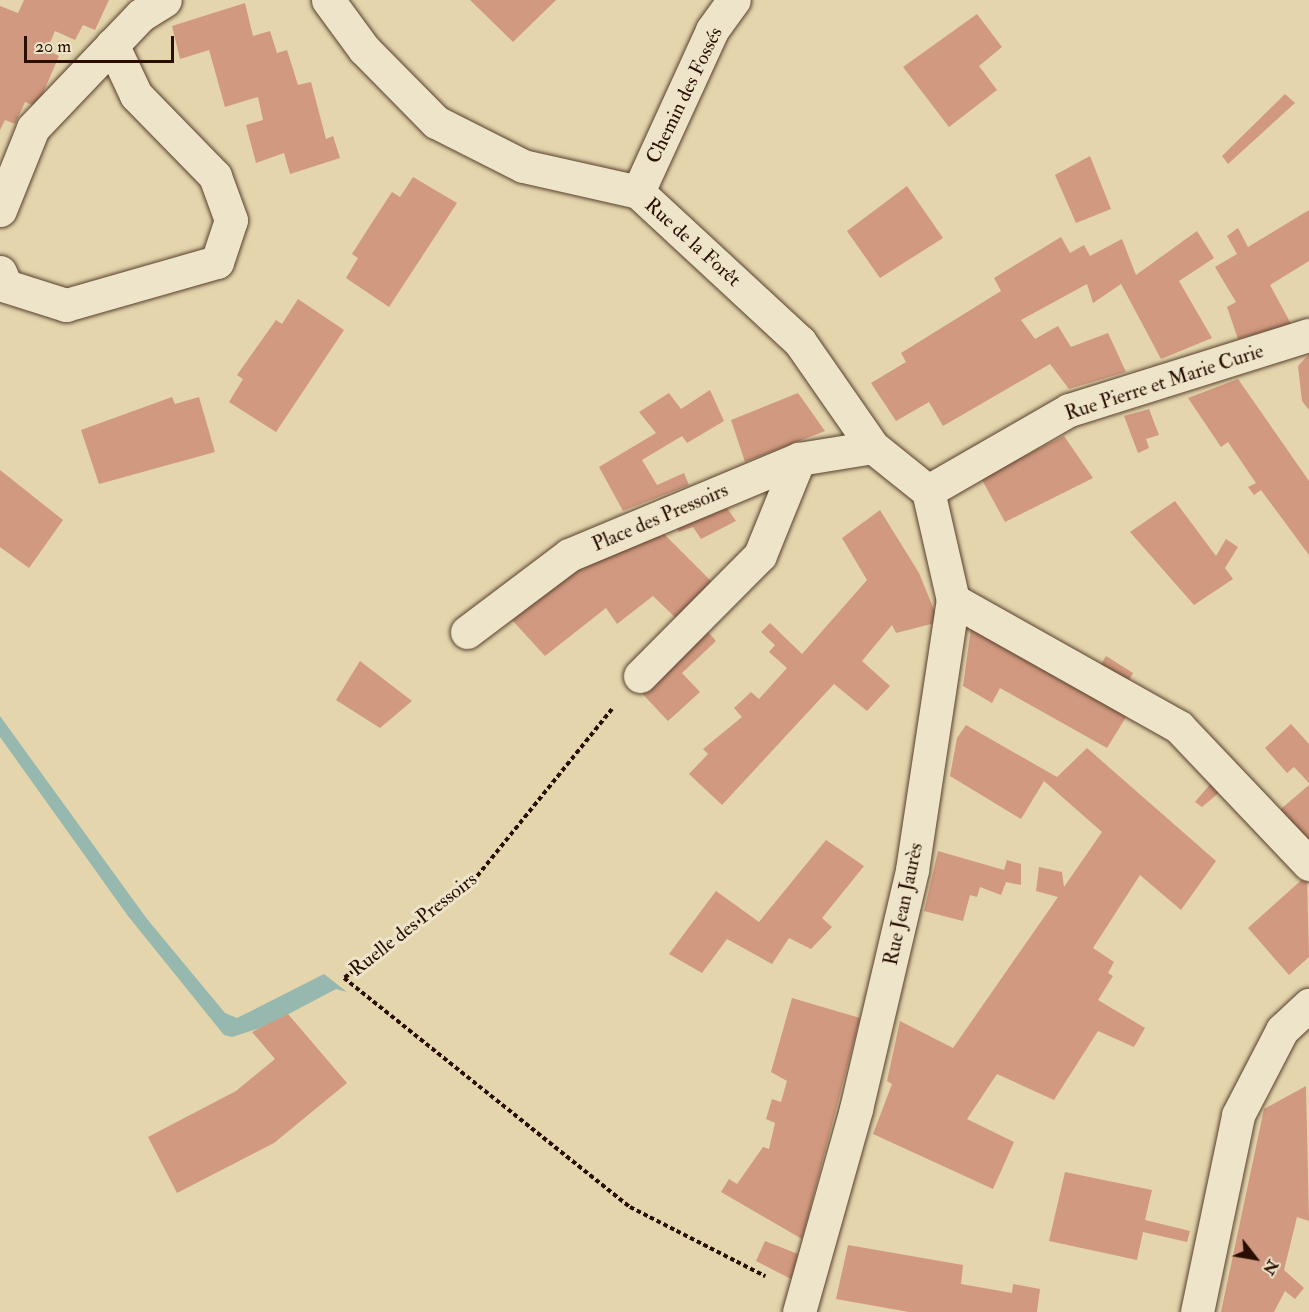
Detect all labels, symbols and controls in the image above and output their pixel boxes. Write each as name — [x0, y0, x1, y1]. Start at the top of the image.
street label: Chemin des Fossés — [641, 23, 727, 167]
scale bar — [27, 24, 177, 62]
text: 20 m — [35, 35, 71, 58]
street label: Rue de la Forêt — [640, 193, 746, 291]
street label: Rue Pierre et Marie Curie — [1062, 339, 1266, 425]
street label: Place des Pressoirs — [589, 478, 731, 556]
street label: Rue Jean Jaurès — [878, 841, 928, 967]
street label: Ruelle des Pressoirs — [345, 867, 481, 981]
north arrow — [1225, 1228, 1285, 1288]
text: N — [1258, 1256, 1283, 1279]

